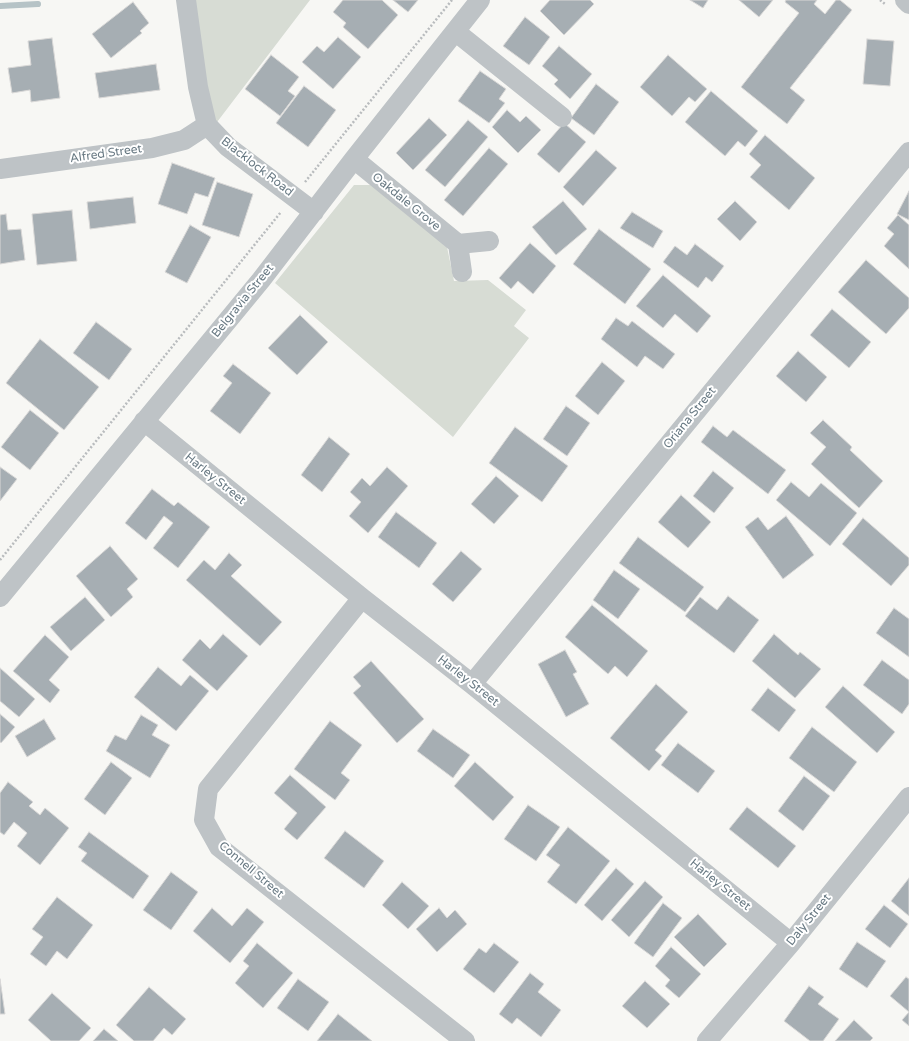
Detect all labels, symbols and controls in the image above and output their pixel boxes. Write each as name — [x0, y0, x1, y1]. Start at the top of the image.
street label: Blacklock Road — [218, 134, 296, 200]
street label: Alfred Street — [69, 142, 143, 166]
street label: Oakdale Grove — [369, 170, 443, 234]
street label: Belgravia Street — [209, 261, 277, 341]
street label: Oriana Street — [661, 384, 719, 452]
street label: Harley Street — [182, 450, 248, 508]
street label: Harley Street — [434, 653, 502, 709]
street label: Connell Street — [216, 839, 286, 901]
street label: Harley Street — [687, 856, 753, 914]
street label: Daly Street — [784, 891, 834, 949]

